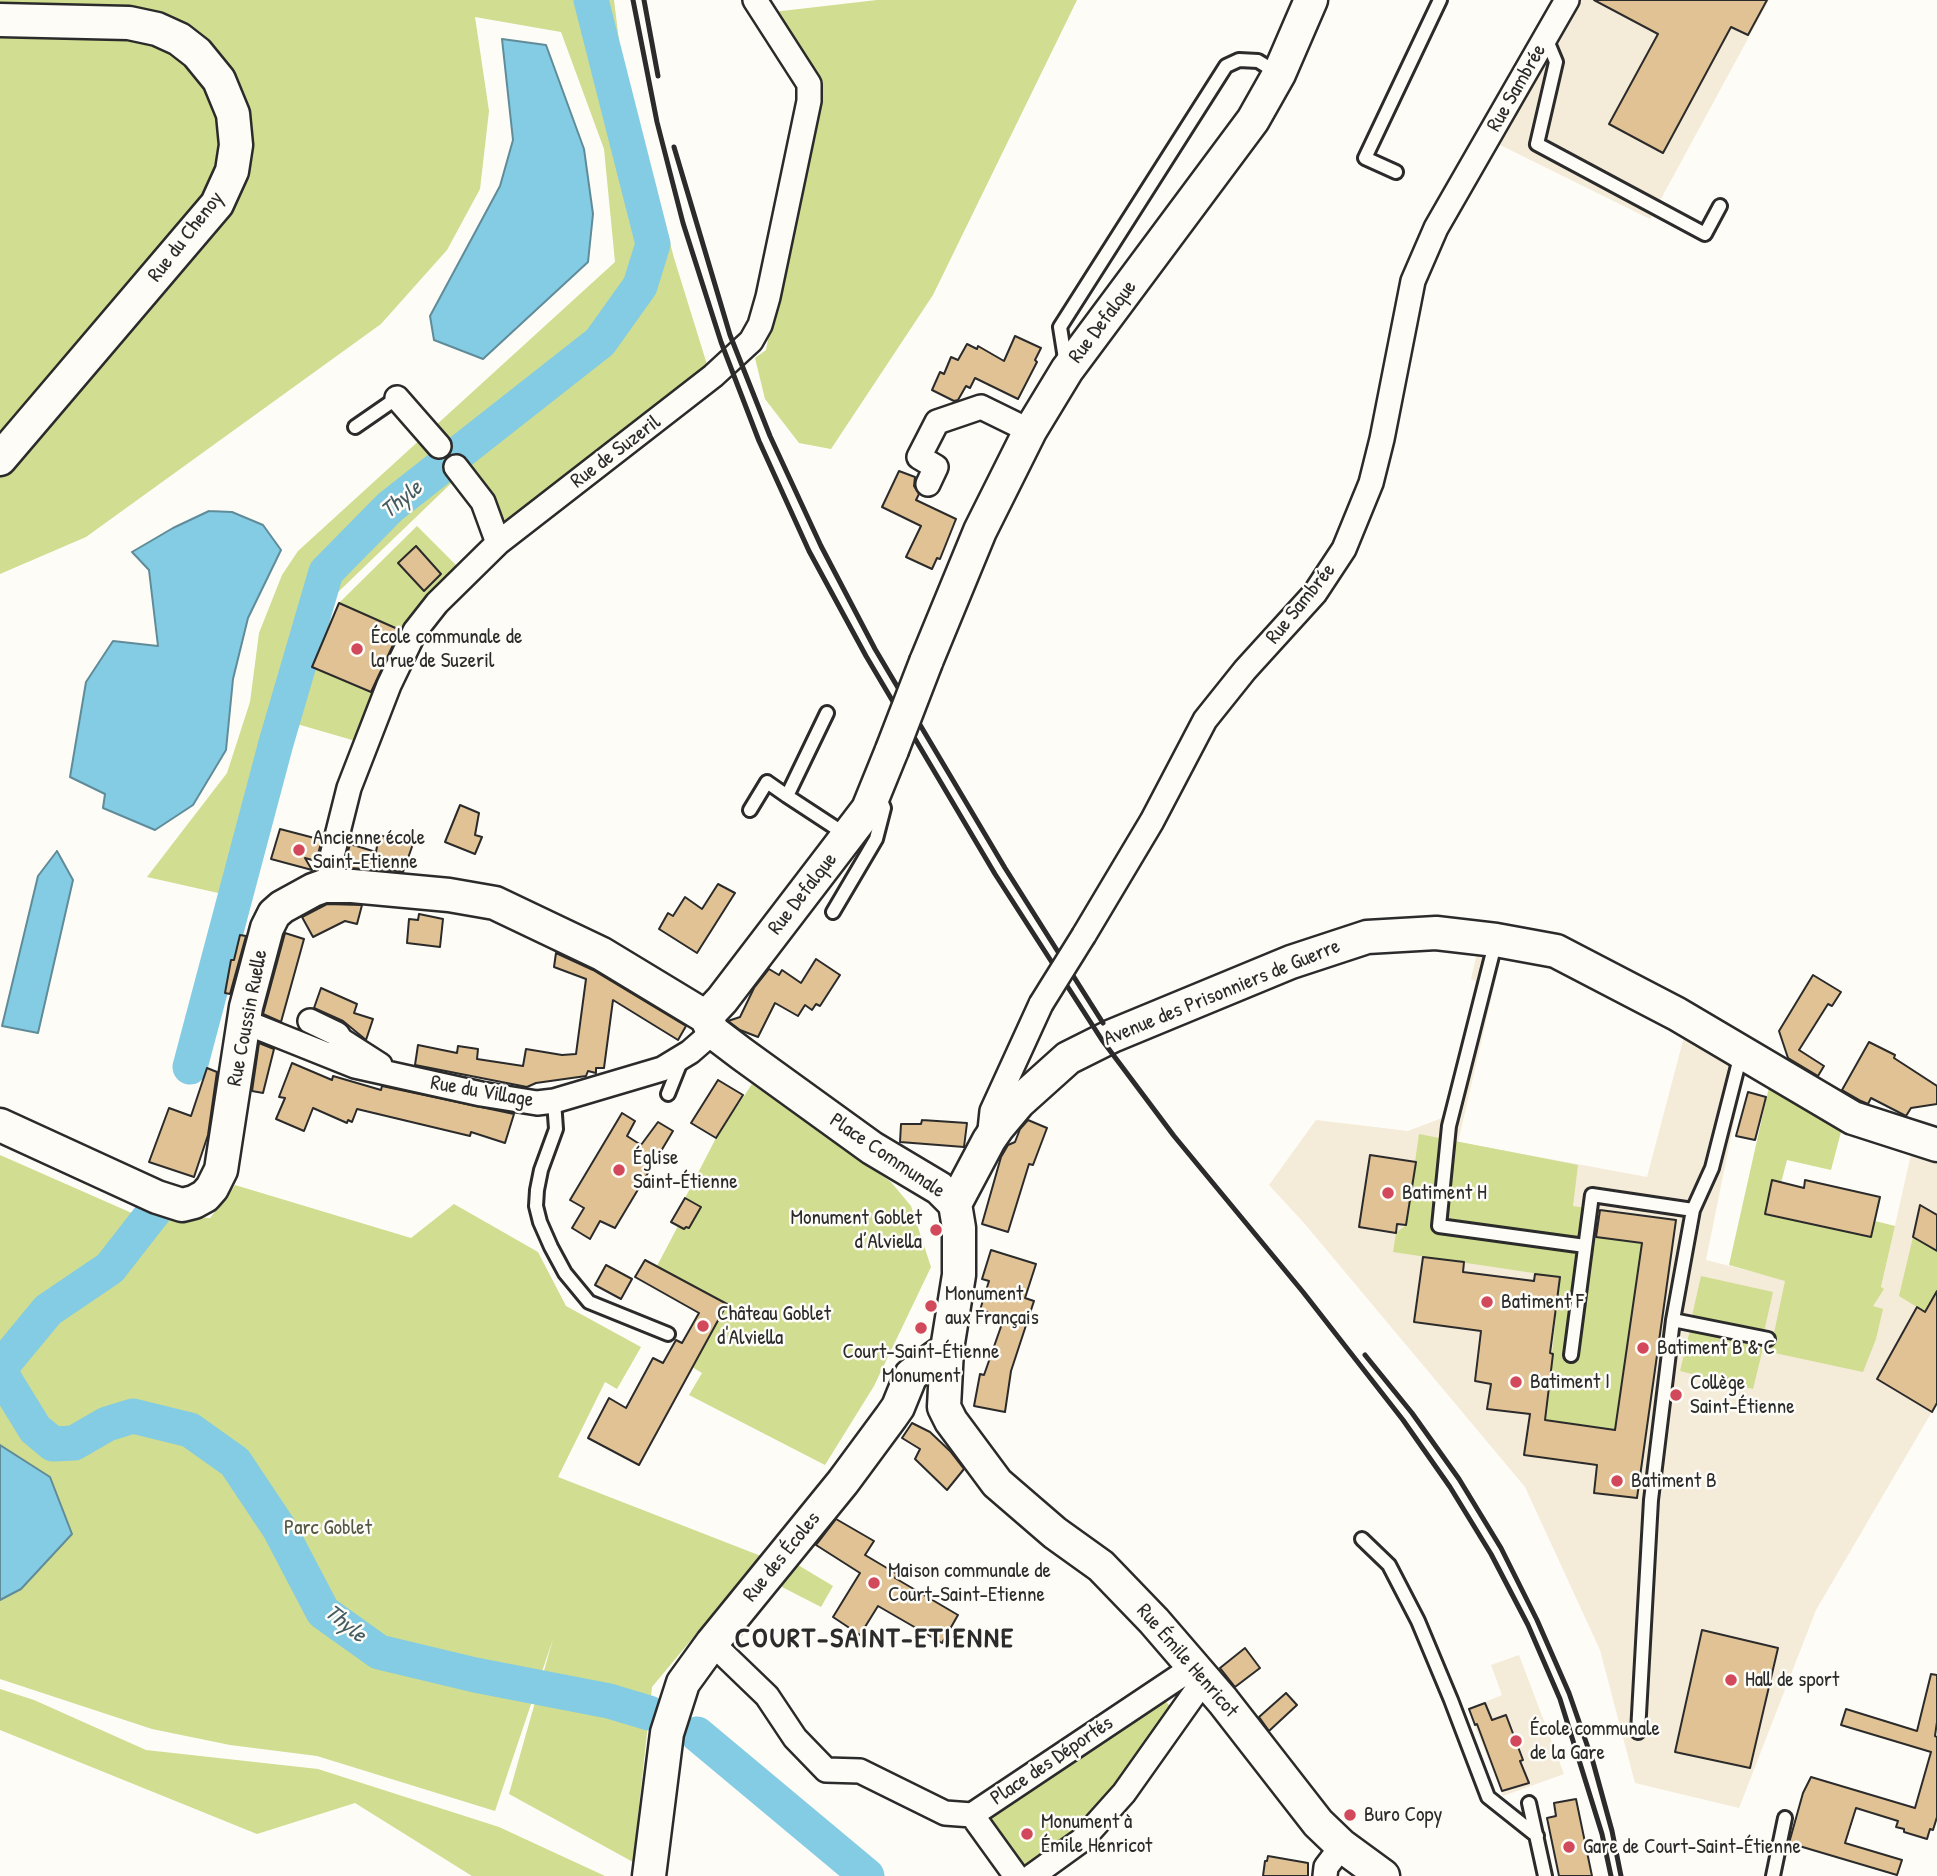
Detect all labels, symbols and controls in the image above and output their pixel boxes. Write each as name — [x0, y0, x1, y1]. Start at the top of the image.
street label: Rue Sambrée — [1482, 40, 1552, 136]
street label: Rue du Chenoy — [143, 187, 229, 287]
street label: Rue Defalque — [1064, 276, 1142, 368]
street label: Rue de Suzeril — [566, 410, 666, 494]
water label: Thyle — [376, 475, 428, 525]
street label: Rue Sambrée — [1261, 558, 1341, 650]
place label: École communale de la rue de Suzeril — [371, 624, 522, 674]
marker: École communale de la rue de Suzeril — [349, 641, 365, 657]
place label: Ancienne école Saint-Etienne — [313, 825, 425, 875]
marker: Ancienne école Saint-Etienne — [291, 842, 307, 858]
street label: Rue Defalque — [763, 848, 843, 940]
street label: Avenue des Prisonniers de Guerre — [1100, 934, 1344, 1052]
street label: Rue Coussin Ruelle — [222, 948, 274, 1088]
street label: Rue du Village — [429, 1071, 535, 1113]
street label: Place Communale — [824, 1108, 950, 1204]
place label: Église Saint-Étienne — [633, 1145, 738, 1195]
marker: Église Saint-Étienne — [611, 1162, 627, 1178]
place label: Batiment H — [1402, 1180, 1487, 1206]
marker: Batiment H — [1380, 1185, 1396, 1201]
place label: Monument Goblet d’Alviella — [791, 1205, 922, 1255]
marker: Monument Goblet d’Alviella — [928, 1222, 944, 1238]
place label: Monument aux Français — [945, 1281, 1039, 1331]
place label: Batiment F — [1501, 1289, 1584, 1315]
marker: Batiment F — [1479, 1294, 1495, 1310]
marker: Monument aux Français — [923, 1298, 939, 1314]
place label: Château Goblet d'Alviella — [717, 1301, 831, 1351]
marker: Château Goblet d'Alviella — [695, 1318, 711, 1334]
marker: Court-Saint-Étienne Monument — [913, 1320, 929, 1336]
place label: Batiment B & C — [1657, 1335, 1775, 1361]
place label: Court-Saint-Étienne Monument — [843, 1339, 999, 1389]
marker: Batiment B & C — [1635, 1340, 1651, 1356]
place label: Batiment I — [1530, 1369, 1610, 1395]
place label: Collège Saint-Étienne — [1690, 1370, 1795, 1420]
marker: Batiment I — [1508, 1374, 1524, 1390]
marker: Collège Saint-Étienne — [1668, 1387, 1684, 1403]
place label: Batiment B — [1631, 1468, 1717, 1494]
marker: Batiment B — [1609, 1473, 1625, 1489]
street label: Rue des Écoles — [738, 1507, 826, 1607]
park label: Parc Goblet — [284, 1515, 372, 1541]
place label: Maison communale de Court-Saint-Etienne — [888, 1558, 1051, 1608]
marker: Maison communale de Court-Saint-Etienne — [866, 1575, 882, 1591]
water label: Thyle — [319, 1599, 371, 1649]
street label: Rue Émile Henricot — [1131, 1599, 1243, 1723]
district label: COURT-SAINT-ETIENNE — [737, 1623, 1013, 1657]
place label: Hall de sport — [1745, 1667, 1839, 1693]
marker: Hall de sport — [1723, 1672, 1739, 1688]
street label: Place des Déportés — [986, 1711, 1118, 1811]
place label: École communale de la Gare — [1530, 1716, 1660, 1766]
marker: École communale de la Gare — [1508, 1733, 1524, 1749]
place label: Buro Copy — [1364, 1802, 1442, 1828]
marker: Buro Copy — [1342, 1807, 1358, 1823]
place label: Monument à Émile Henricot — [1041, 1809, 1152, 1859]
marker: Monument à Émile Henricot — [1019, 1826, 1035, 1842]
place label: Gare de Court-Saint-Étienne — [1583, 1834, 1801, 1860]
marker: Gare de Court-Saint-Étienne — [1561, 1839, 1577, 1855]

